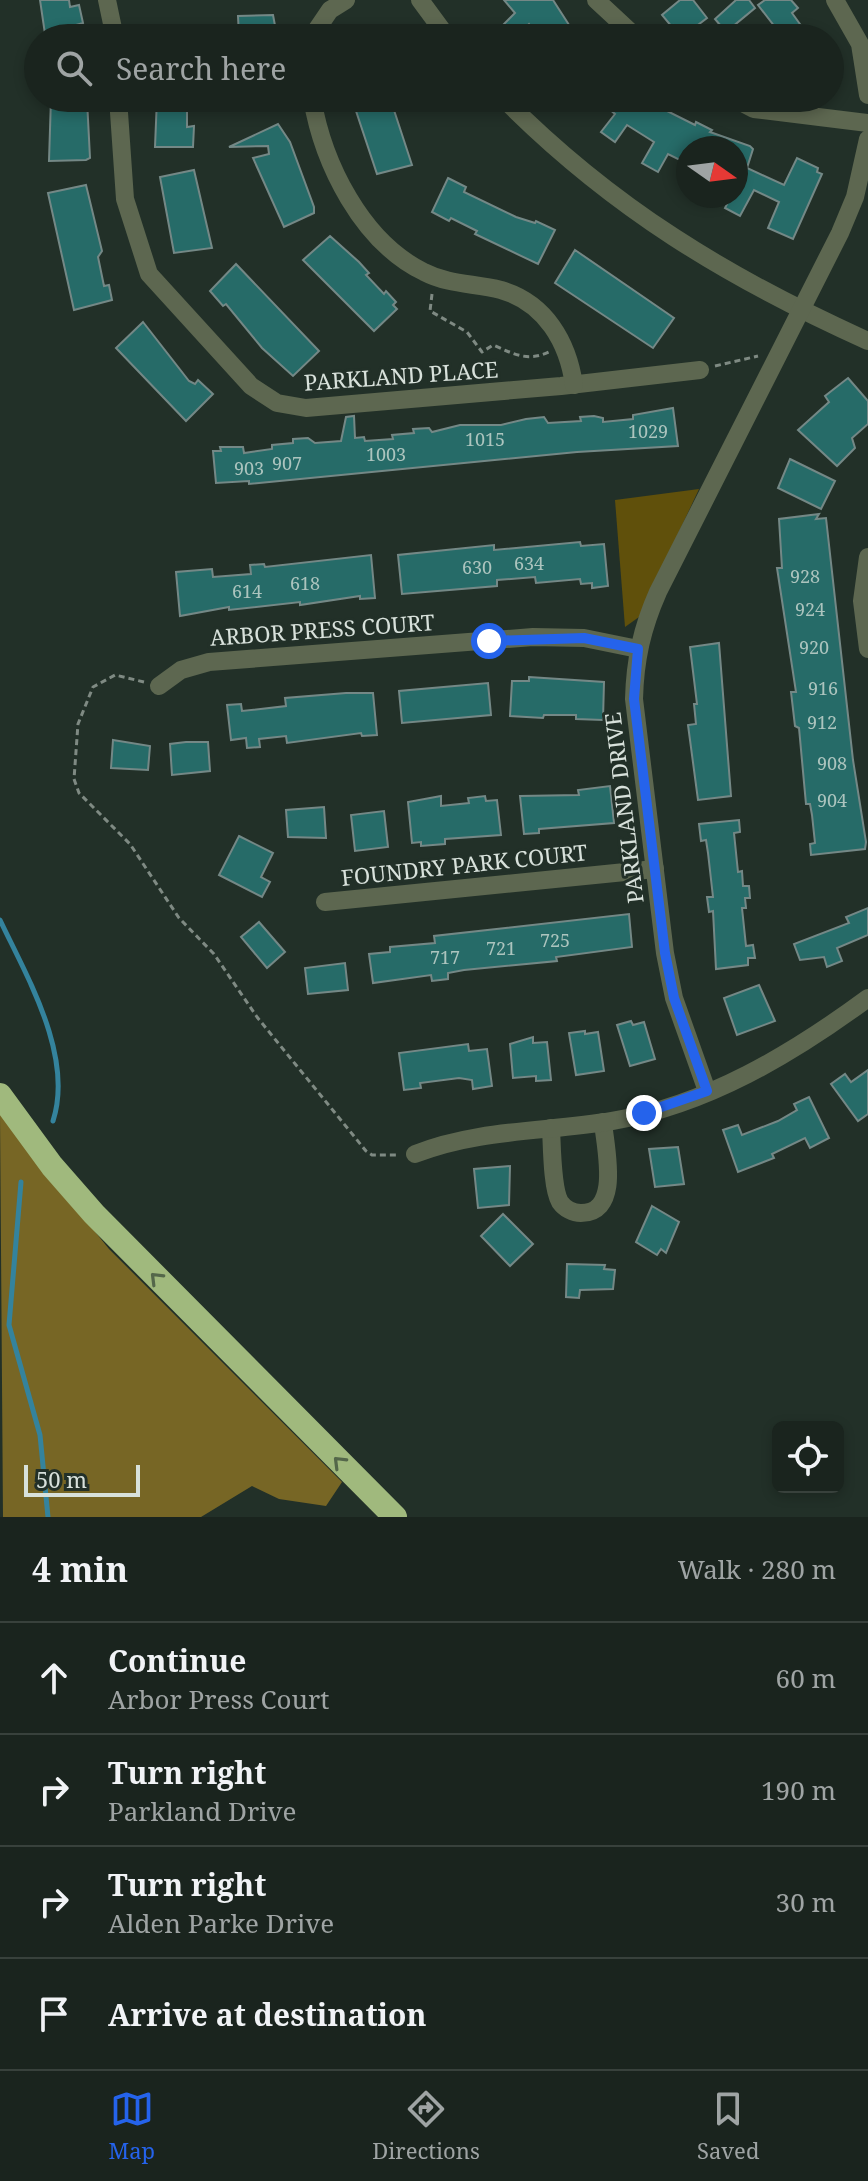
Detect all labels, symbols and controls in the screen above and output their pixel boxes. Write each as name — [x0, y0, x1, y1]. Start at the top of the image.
search box — [24, 24, 844, 112]
icon: search — [52, 46, 96, 90]
text: Search here — [116, 48, 286, 89]
north arrow — [676, 136, 748, 208]
street label: PARKLAND PLACE — [303, 353, 499, 397]
house number: 1029 — [628, 419, 668, 443]
house number: 1015 — [465, 427, 505, 451]
house number: 1003 — [366, 442, 406, 466]
house number: 907 — [272, 451, 302, 475]
house number: 903 — [234, 456, 264, 480]
house number: 634 — [514, 551, 544, 575]
house number: 630 — [462, 555, 492, 579]
house number: 928 — [790, 564, 820, 588]
house number: 618 — [290, 571, 320, 595]
house number: 614 — [232, 579, 262, 603]
house number: 924 — [795, 597, 825, 621]
street label: ARBOR PRESS COURT — [209, 606, 436, 652]
route start — [471, 623, 507, 659]
house number: 920 — [799, 635, 829, 659]
house number: 916 — [808, 676, 838, 700]
house number: 912 — [807, 710, 837, 734]
street label: PARKLAND DRIVE — [596, 711, 650, 905]
house number: 908 — [817, 751, 847, 775]
house number: 904 — [817, 788, 847, 812]
street label: FOUNDRY PARK COURT — [339, 836, 589, 892]
house number: 725 — [540, 928, 570, 952]
house number: 721 — [486, 936, 516, 960]
house number: 717 — [430, 945, 460, 969]
route end — [626, 1095, 662, 1131]
one-way arrow — [150, 1273, 165, 1287]
map controls — [772, 1421, 844, 1493]
button: locate — [772, 1421, 844, 1493]
one-way arrow — [334, 1457, 349, 1471]
scale bar — [24, 1461, 140, 1497]
text: 50 m — [36, 1464, 87, 1494]
text: 4 min — [32, 1546, 128, 1592]
text: Walk · 280 m — [678, 1551, 836, 1587]
text: Continue — [108, 1640, 246, 1681]
icon: ahead — [32, 1656, 76, 1700]
text: 60 m — [776, 1660, 836, 1696]
text: Arbor Press Court — [108, 1681, 330, 1717]
text: Turn right — [108, 1752, 266, 1793]
icon: right — [32, 1768, 76, 1812]
text: 190 m — [761, 1772, 836, 1808]
text: Parkland Drive — [108, 1793, 296, 1829]
text: Turn right — [108, 1864, 266, 1905]
icon: right — [32, 1880, 76, 1924]
text: 30 m — [776, 1884, 836, 1920]
text: Alden Parke Drive — [108, 1905, 334, 1941]
icon: arrive — [32, 1992, 76, 2036]
text: Arrive at destination — [108, 1994, 427, 2035]
tab: Map — [109, 2087, 155, 2165]
tab: Directions — [372, 2087, 480, 2165]
tab: Saved — [697, 2087, 759, 2165]

